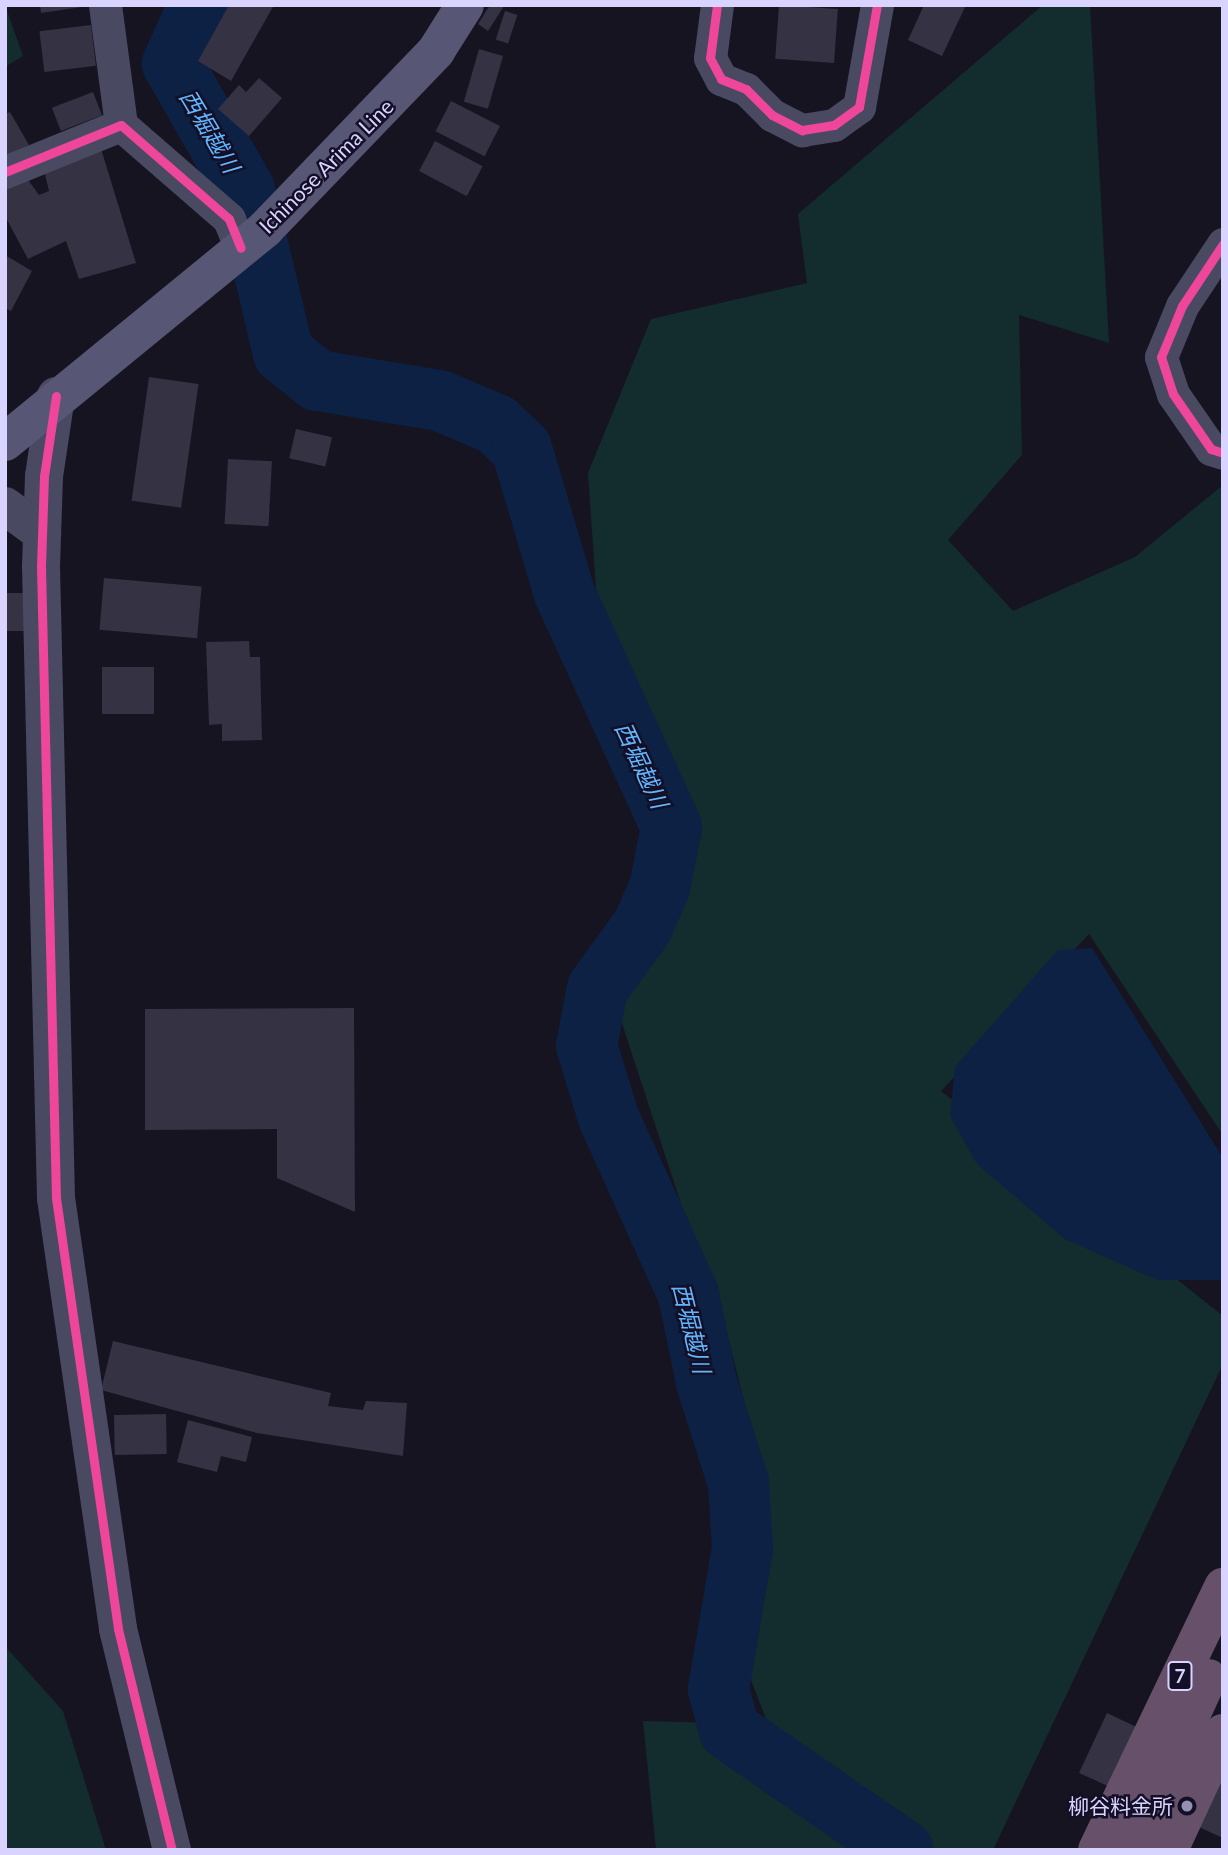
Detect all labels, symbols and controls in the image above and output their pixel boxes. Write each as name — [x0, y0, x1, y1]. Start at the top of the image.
water label: 西堀越川 — [174, 84, 246, 178]
street label: Ichinose Arima Line — [253, 93, 399, 239]
water label: 西堀越川 — [610, 717, 674, 813]
water label: 西堀越川 — [667, 1280, 717, 1376]
road number: 7 — [1166, 1660, 1194, 1692]
place label: 柳谷料金所 — [1068, 1793, 1173, 1819]
marker: 柳谷料金所 — [1179, 1798, 1195, 1814]

